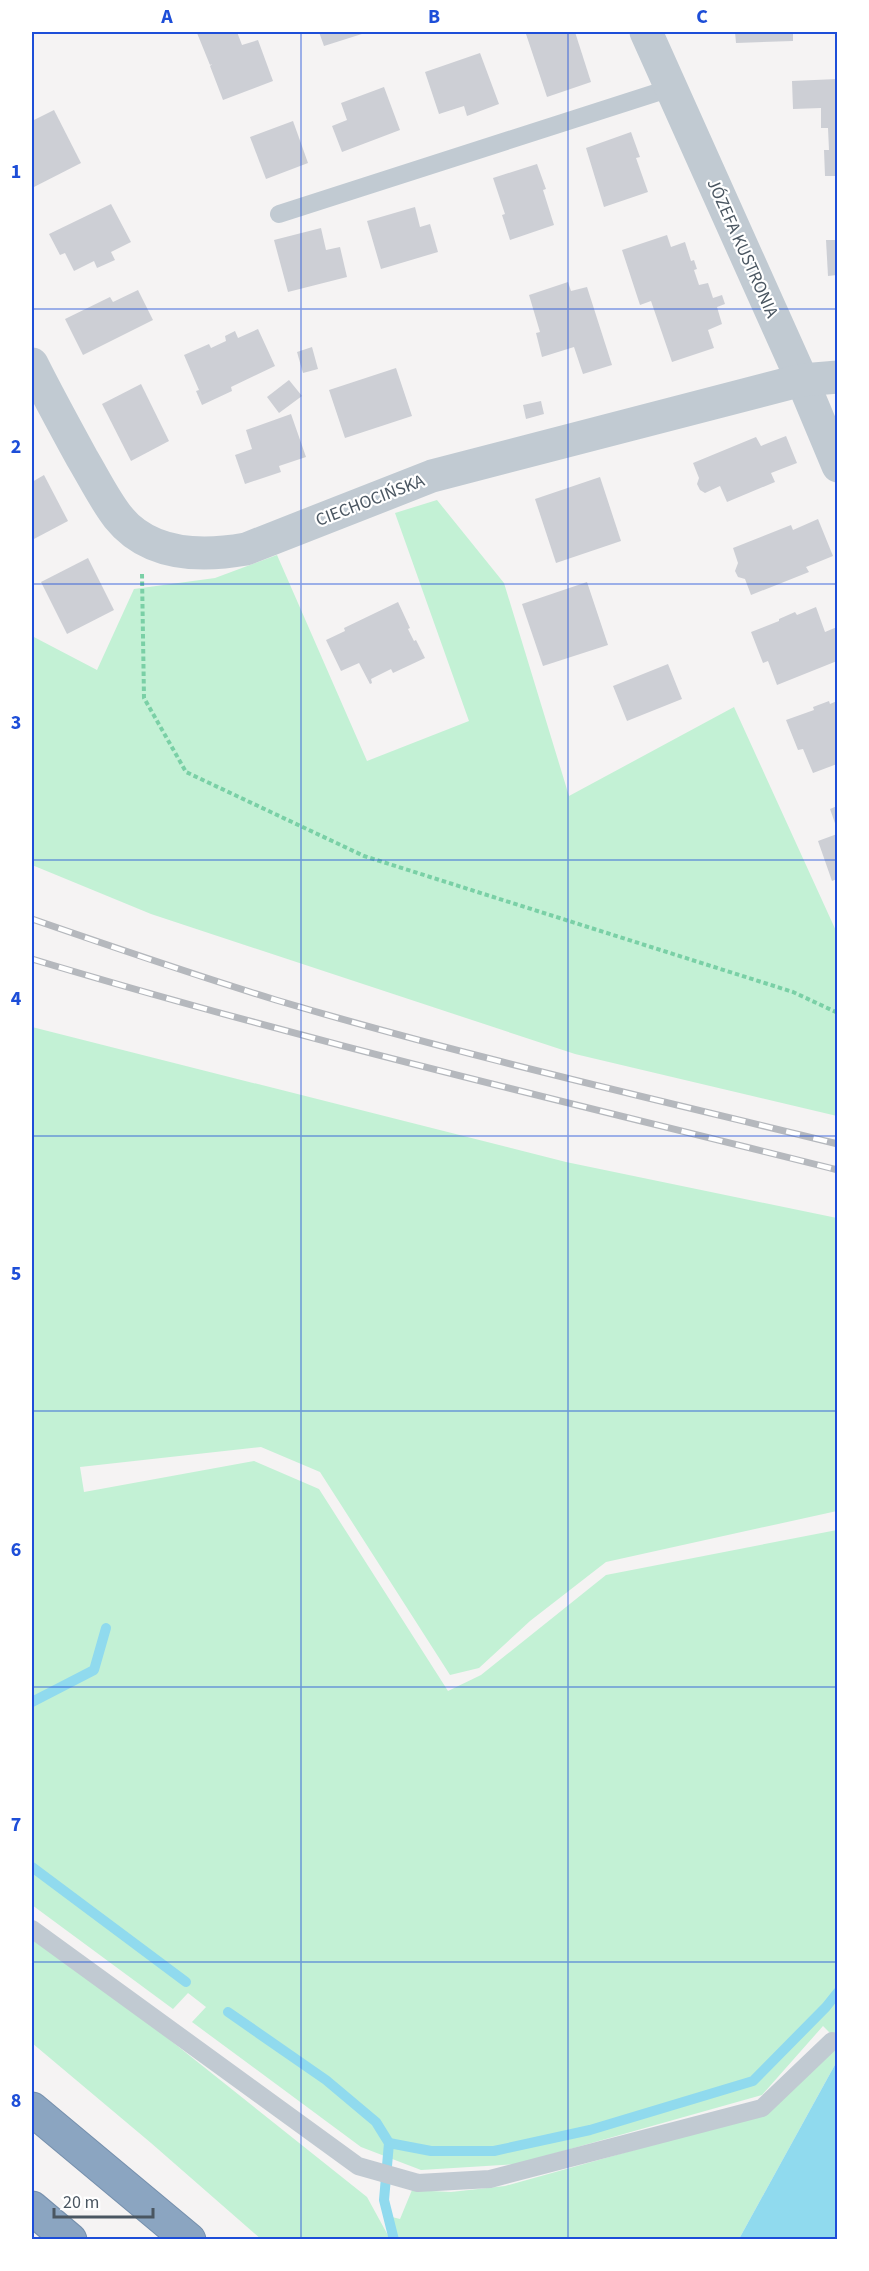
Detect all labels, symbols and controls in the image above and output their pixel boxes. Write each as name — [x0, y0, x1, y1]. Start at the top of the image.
text: A — [160, 3, 173, 31]
text: B — [428, 3, 440, 31]
text: C — [696, 3, 708, 31]
text: 1 — [11, 158, 21, 186]
street label: JÓZEFA KUSTRONIA — [701, 175, 785, 322]
text: 2 — [11, 433, 21, 461]
street label: CIECHOCIŃSKA — [312, 468, 428, 533]
text: 3 — [11, 709, 21, 737]
text: 4 — [11, 985, 22, 1013]
text: 5 — [11, 1260, 21, 1288]
text: 6 — [11, 1536, 21, 1564]
text: 7 — [11, 1811, 21, 1839]
text: 8 — [11, 2087, 21, 2115]
scale bar — [54, 2181, 153, 2219]
text: 20 m — [63, 2190, 99, 2215]

